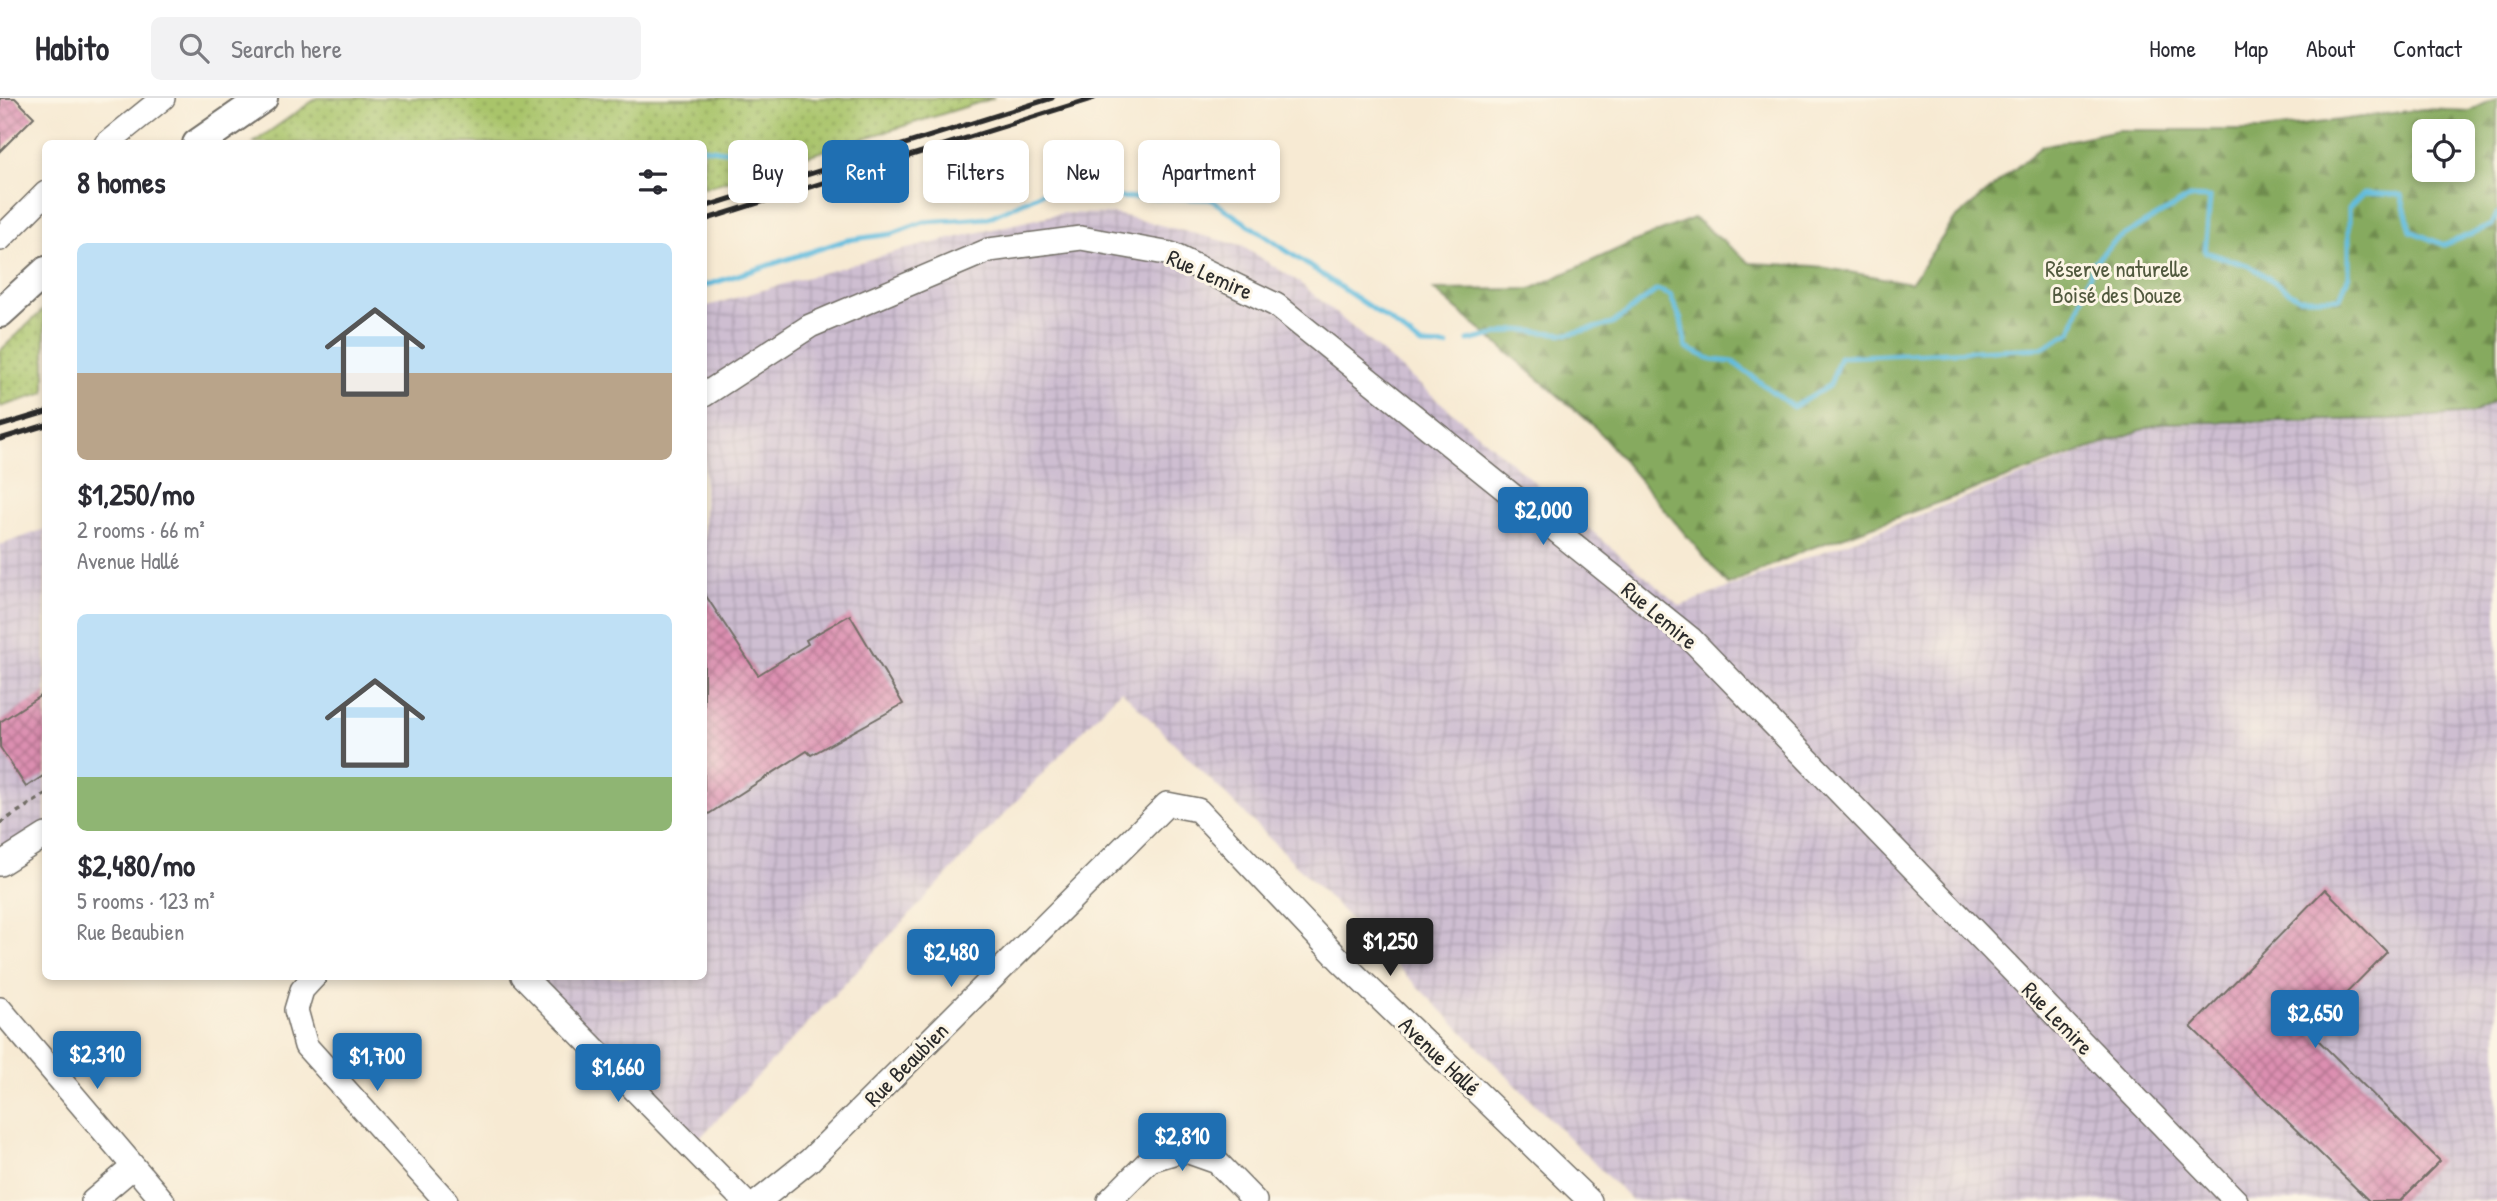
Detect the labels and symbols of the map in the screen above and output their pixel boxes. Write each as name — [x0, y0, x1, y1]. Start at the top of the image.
street label: Rue Lemire — [1162, 241, 1258, 307]
park label: Réserve naturelle Boisé des Douze — [2045, 253, 2189, 310]
pin: $2,000 — [1486, 488, 1600, 547]
street label: Rue Lemire — [1615, 574, 1705, 656]
pin: $1,250 — [1333, 918, 1447, 978]
pin: $2,480 — [894, 930, 1008, 989]
street label: Rue Lemire — [2015, 975, 2101, 1061]
pin: $2,650 — [2258, 990, 2372, 1050]
street label: Avenue Hallé — [1392, 1009, 1488, 1103]
street label: Rue Beaubien — [857, 1015, 955, 1113]
pin: $2,310 — [40, 1032, 154, 1091]
pin: $1,700 — [320, 1034, 434, 1093]
pin: $1,660 — [561, 1044, 675, 1104]
pin: $2,810 — [1125, 1114, 1239, 1173]

